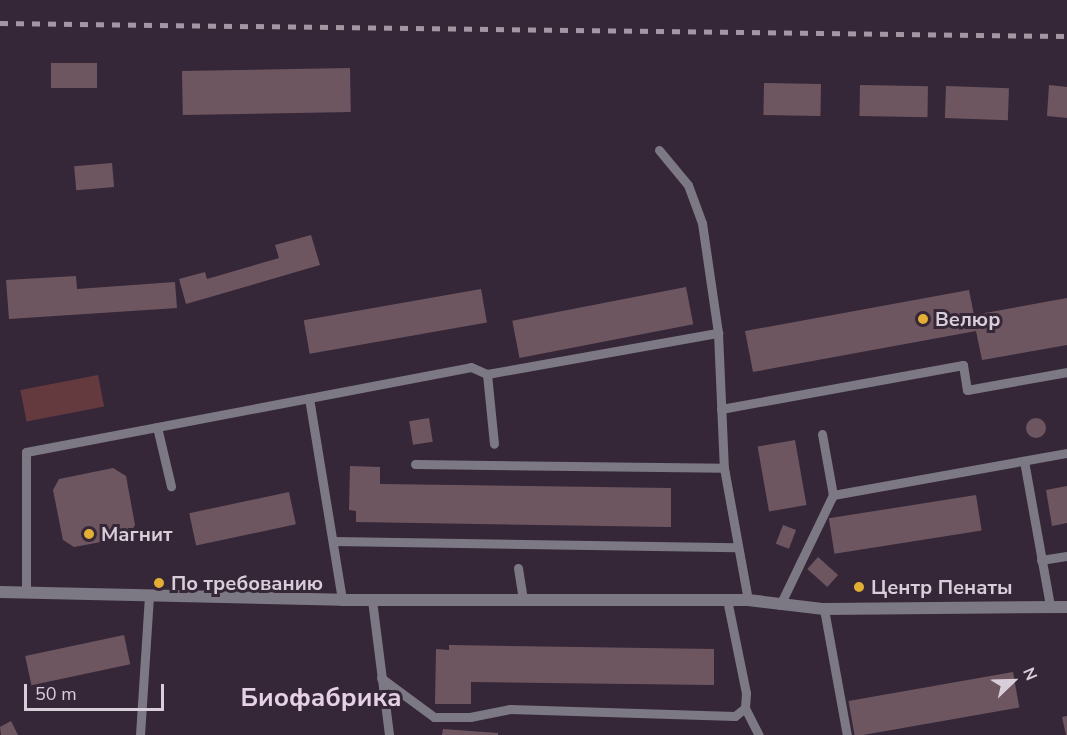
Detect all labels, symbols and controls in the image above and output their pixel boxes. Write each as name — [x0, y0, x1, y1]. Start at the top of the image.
place label: Велюр — [935, 307, 1000, 331]
marker: Велюр — [916, 312, 930, 326]
place label: Магнит — [101, 522, 172, 546]
marker: Магнит — [82, 527, 96, 541]
place label: По требованию — [171, 571, 323, 595]
place label: Центр Пенаты — [871, 575, 1012, 599]
marker: По требованию — [152, 576, 166, 590]
marker: Центр Пенаты — [852, 580, 866, 594]
north arrow — [983, 651, 1043, 711]
text: N — [1017, 664, 1042, 684]
scale bar — [27, 672, 166, 710]
text: 50 m — [35, 682, 77, 706]
district label: Биофабрика — [240, 682, 402, 714]

